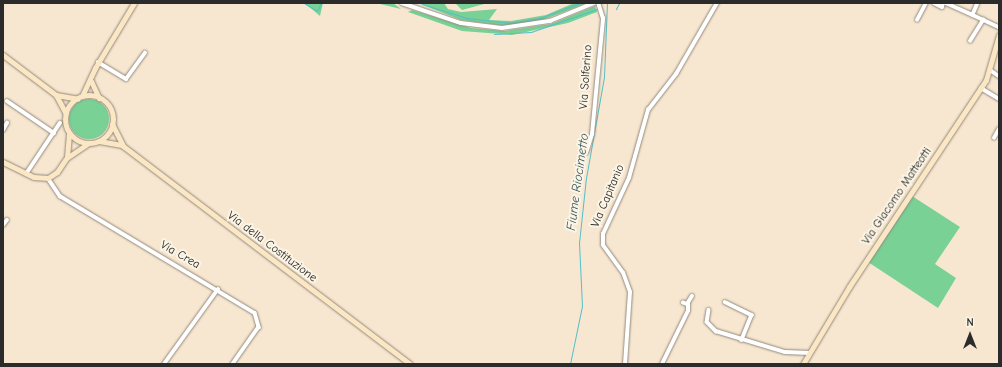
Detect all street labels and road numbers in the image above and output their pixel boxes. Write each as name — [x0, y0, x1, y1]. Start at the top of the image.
street label: Via Solferino — [577, 44, 595, 110]
street label: Via Giacomo Matteotti — [859, 145, 935, 247]
street label: Via Capitanio — [588, 162, 628, 230]
street label: Via della Costituzione — [224, 209, 320, 285]
street label: Via Crea — [158, 238, 202, 272]

